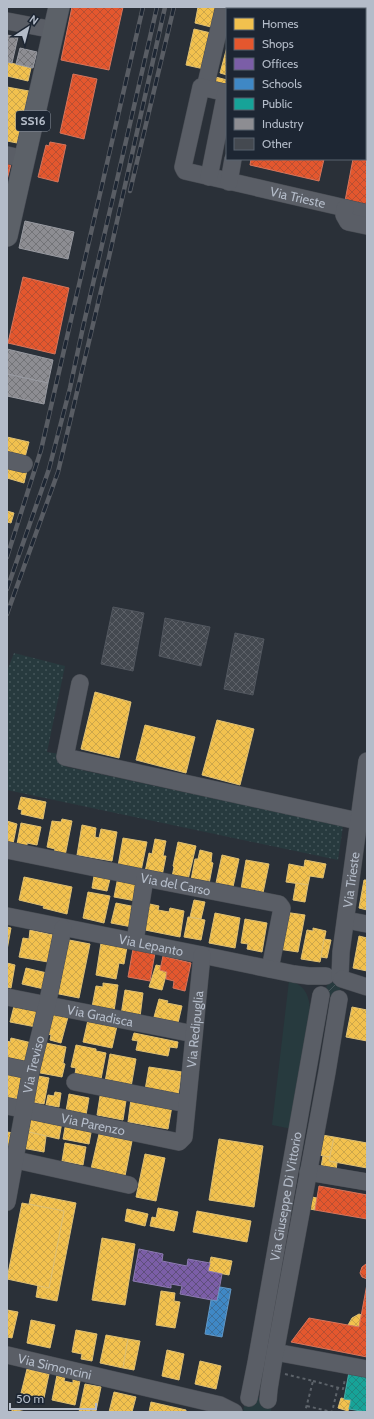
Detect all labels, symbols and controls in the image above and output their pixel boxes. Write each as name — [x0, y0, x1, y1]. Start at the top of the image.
north arrow — [8, 8, 48, 48]
legend — [226, 8, 366, 160]
text: N — [27, 12, 41, 28]
text: Homes — [262, 16, 299, 31]
text: Shops — [262, 36, 294, 51]
text: Offices — [262, 56, 298, 71]
text: Schools — [262, 76, 302, 91]
text: Public — [262, 96, 293, 111]
road number: SS16 — [16, 111, 50, 131]
text: Industry — [262, 116, 303, 131]
text: Other — [262, 136, 292, 151]
street label: Via Trieste — [269, 183, 327, 211]
street label: Via Trieste — [339, 850, 363, 909]
street label: Via del Carso — [139, 869, 212, 899]
street label: Via Lepanto — [117, 931, 185, 959]
street label: Via Redipuglia — [183, 989, 206, 1069]
street label: Via Gradisca — [66, 1001, 135, 1030]
street label: Via Treviso — [19, 1034, 47, 1095]
street label: Via Parenzo — [60, 1110, 127, 1139]
street label: Via Giuseppe Di Vittorio — [266, 1130, 305, 1262]
street label: Via Simoncini — [16, 1350, 93, 1383]
scale bar — [10, 1385, 96, 1411]
text: 50 m — [16, 1391, 44, 1406]

